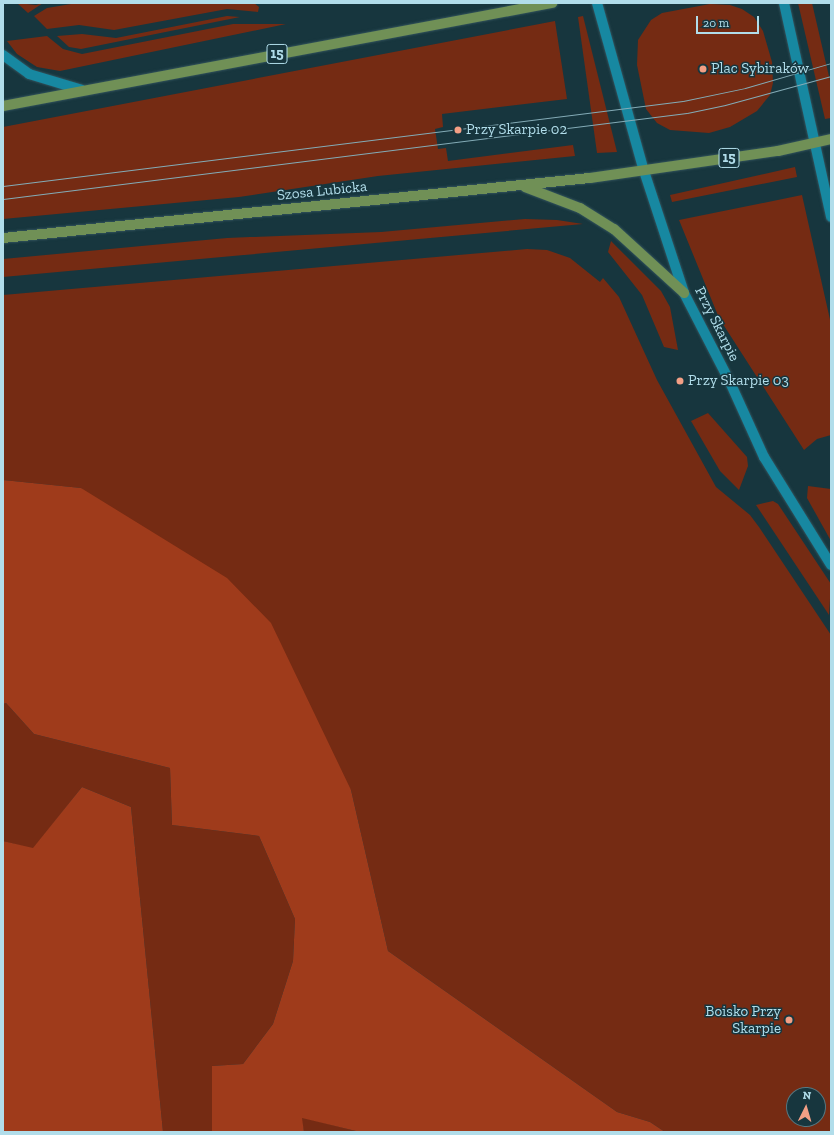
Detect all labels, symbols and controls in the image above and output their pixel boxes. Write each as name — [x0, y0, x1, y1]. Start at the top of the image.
scale bar — [698, 8, 761, 34]
text: 20 m — [703, 16, 729, 30]
road number: 15 — [266, 42, 288, 66]
place label: Plac Sybiraków — [711, 60, 809, 78]
marker: Plac Sybiraków — [698, 64, 708, 74]
place label: Przy Skarpie 02 — [466, 121, 567, 139]
marker: Przy Skarpie 02 — [453, 125, 463, 135]
road number: 15 — [718, 146, 740, 170]
street label: Szosa Lubicka — [276, 177, 368, 205]
street label: Przy Skarpie — [690, 284, 744, 364]
place label: Przy Skarpie 03 — [688, 372, 789, 390]
marker: Przy Skarpie 03 — [675, 376, 685, 386]
place label: Boisko Przy Skarpie — [705, 1002, 781, 1037]
marker: Boisko Przy Skarpie — [784, 1015, 794, 1025]
north arrow — [786, 1087, 826, 1127]
text: N — [802, 1089, 812, 1102]

